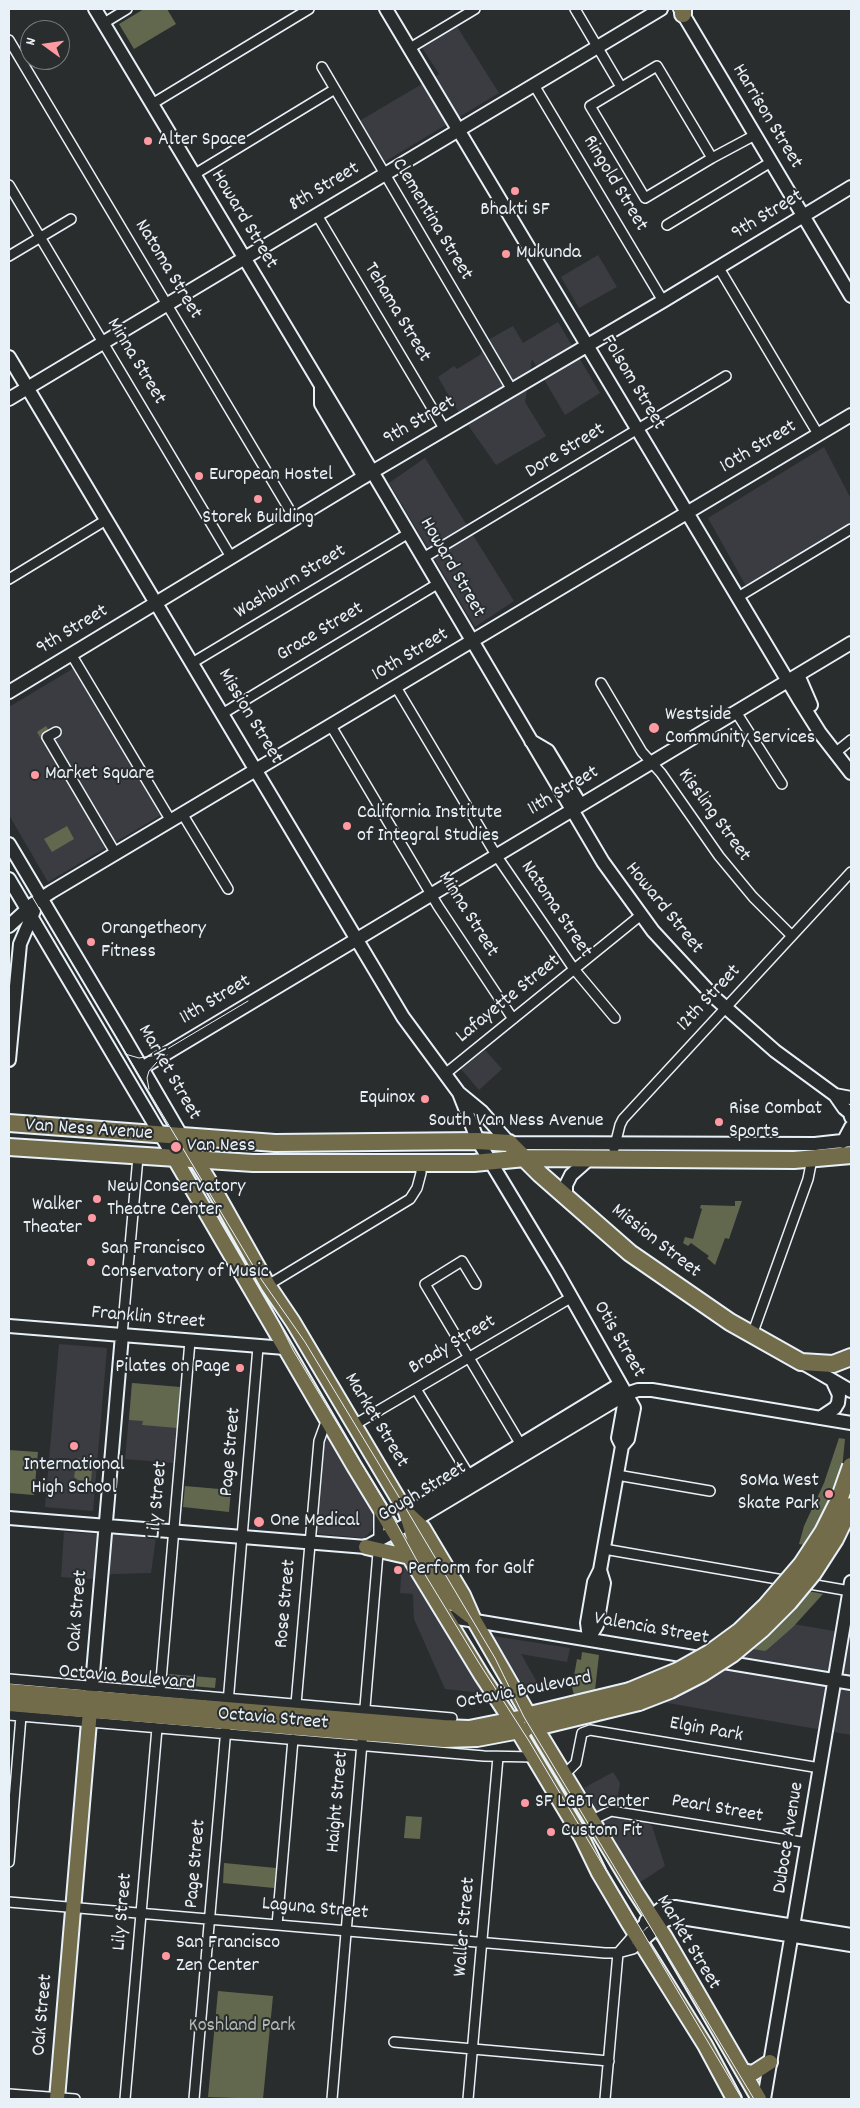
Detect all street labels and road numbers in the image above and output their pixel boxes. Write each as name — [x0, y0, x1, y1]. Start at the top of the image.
street label: Harrison Street — [725, 60, 807, 174]
street label: Ringold Street — [576, 132, 652, 236]
street label: Clementina Street — [385, 155, 477, 285]
street label: 8th Street — [286, 158, 364, 218]
street label: Howard Street — [204, 166, 282, 274]
street label: 9th Street — [728, 185, 808, 247]
street label: Natoma Street — [128, 216, 206, 324]
street label: Tehama Street — [357, 259, 435, 367]
street label: Minna Street — [100, 314, 170, 410]
street label: Folsom Street — [594, 331, 670, 435]
street label: 9th Street — [380, 392, 460, 452]
street label: 10th Street — [716, 416, 802, 480]
street label: Dore Street — [522, 419, 610, 485]
street label: Howard Street — [413, 514, 489, 622]
street label: Washburn Street — [231, 540, 351, 626]
street label: Grace Street — [273, 598, 369, 668]
street label: 9th Street — [33, 600, 113, 662]
street label: 10th Street — [368, 624, 454, 688]
street label: Mission Street — [211, 665, 287, 769]
street label: 11th Street — [524, 762, 604, 822]
street label: Kissling Street — [671, 765, 755, 867]
street label: Natoma Street — [514, 857, 596, 963]
street label: Howard Street — [619, 858, 707, 960]
street label: Minna Street — [431, 868, 503, 962]
street label: Lafayette Street — [452, 951, 566, 1049]
street label: 12th Street — [673, 961, 747, 1037]
street label: 11th Street — [176, 971, 256, 1031]
street label: Market Street — [131, 1021, 205, 1125]
street label: South Van Ness Avenue — [428, 1110, 604, 1134]
street label: Van Ness Avenue — [24, 1115, 154, 1147]
street label: Mission Street — [605, 1200, 705, 1284]
street label: Otis Street — [587, 1298, 649, 1382]
street label: Franklin Street — [90, 1302, 206, 1336]
street label: Brady Street — [405, 1311, 501, 1381]
street label: Market Street — [337, 1369, 413, 1473]
street label: Page Street — [216, 1407, 248, 1497]
street label: Gough Street — [375, 1457, 471, 1529]
street label: Lily Street — [144, 1460, 174, 1540]
street label: Rose Street — [271, 1559, 303, 1649]
street label: Oak Street — [63, 1569, 95, 1653]
street label: Valencia Street — [592, 1608, 710, 1652]
street label: Octavia Boulevard — [58, 1661, 196, 1697]
street label: Octavia Boulevard — [454, 1667, 594, 1717]
street label: Octavia Street — [217, 1703, 329, 1737]
street label: Elgin Park — [667, 1713, 745, 1749]
street label: Haight Street — [323, 1750, 355, 1854]
street label: Duboce Avenue — [769, 1780, 811, 1896]
street label: Pearl Street — [669, 1790, 765, 1830]
street label: Page Street — [181, 1819, 213, 1909]
street label: Lily Street — [109, 1872, 139, 1952]
street label: Waller Street — [450, 1876, 482, 1978]
street label: Market Street — [649, 1891, 725, 1995]
street label: Laguna Street — [261, 1893, 369, 1927]
street label: Oak Street — [28, 1973, 60, 2057]

